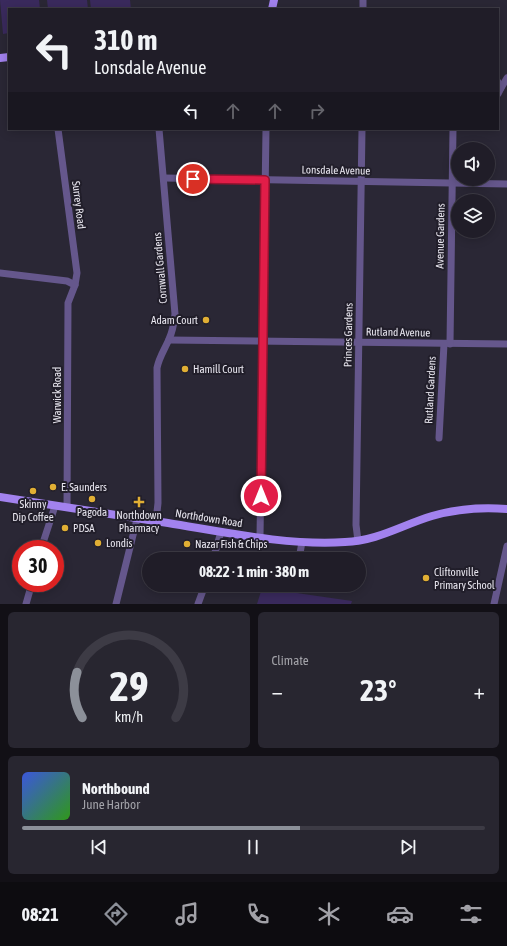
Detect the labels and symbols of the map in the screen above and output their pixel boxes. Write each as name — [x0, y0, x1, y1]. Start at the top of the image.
pin — [176, 162, 210, 196]
street label: Lonsdale Avenue — [302, 163, 370, 177]
street label: Surrey Road — [70, 180, 88, 230]
street label: Avenue Gardens — [433, 203, 447, 269]
street label: Cornwall Gardens — [151, 232, 169, 304]
street label: Princes Gardens — [341, 303, 355, 367]
place label: Adam Court — [151, 314, 198, 326]
marker: Adam Court — [201, 315, 211, 325]
street label: Rutland Avenue — [366, 325, 430, 339]
street label: Rutland Gardens — [422, 356, 438, 424]
place label: Hamill Court — [193, 363, 244, 375]
marker: Hamill Court — [180, 364, 190, 374]
street label: Warwick Road — [51, 367, 63, 423]
position arrow — [240, 475, 282, 517]
place label: E. Saunders — [61, 481, 107, 493]
marker: E. Saunders — [48, 482, 58, 492]
marker: Skinny Dip Coffee — [28, 486, 38, 496]
marker: Pagoda — [87, 494, 97, 504]
marker: Northdown Pharmacy — [134, 497, 144, 507]
place label: Skinny Dip Coffee — [12, 498, 54, 523]
place label: Pagoda — [77, 506, 107, 518]
street label: Northdown Road — [174, 507, 244, 529]
place label: Northdown Pharmacy — [116, 509, 162, 534]
place label: PDSA — [73, 522, 95, 534]
marker: PDSA — [60, 523, 70, 533]
place label: Londis — [106, 537, 133, 549]
marker: Londis — [93, 538, 103, 548]
place label: Nazar Fish & Chips — [195, 538, 267, 550]
marker: Nazar Fish & Chips — [182, 539, 192, 549]
speed limit sign: 30 — [12, 540, 64, 592]
place label: Cliftonville Primary School — [434, 566, 495, 591]
marker: Cliftonville Primary School — [421, 573, 431, 583]

